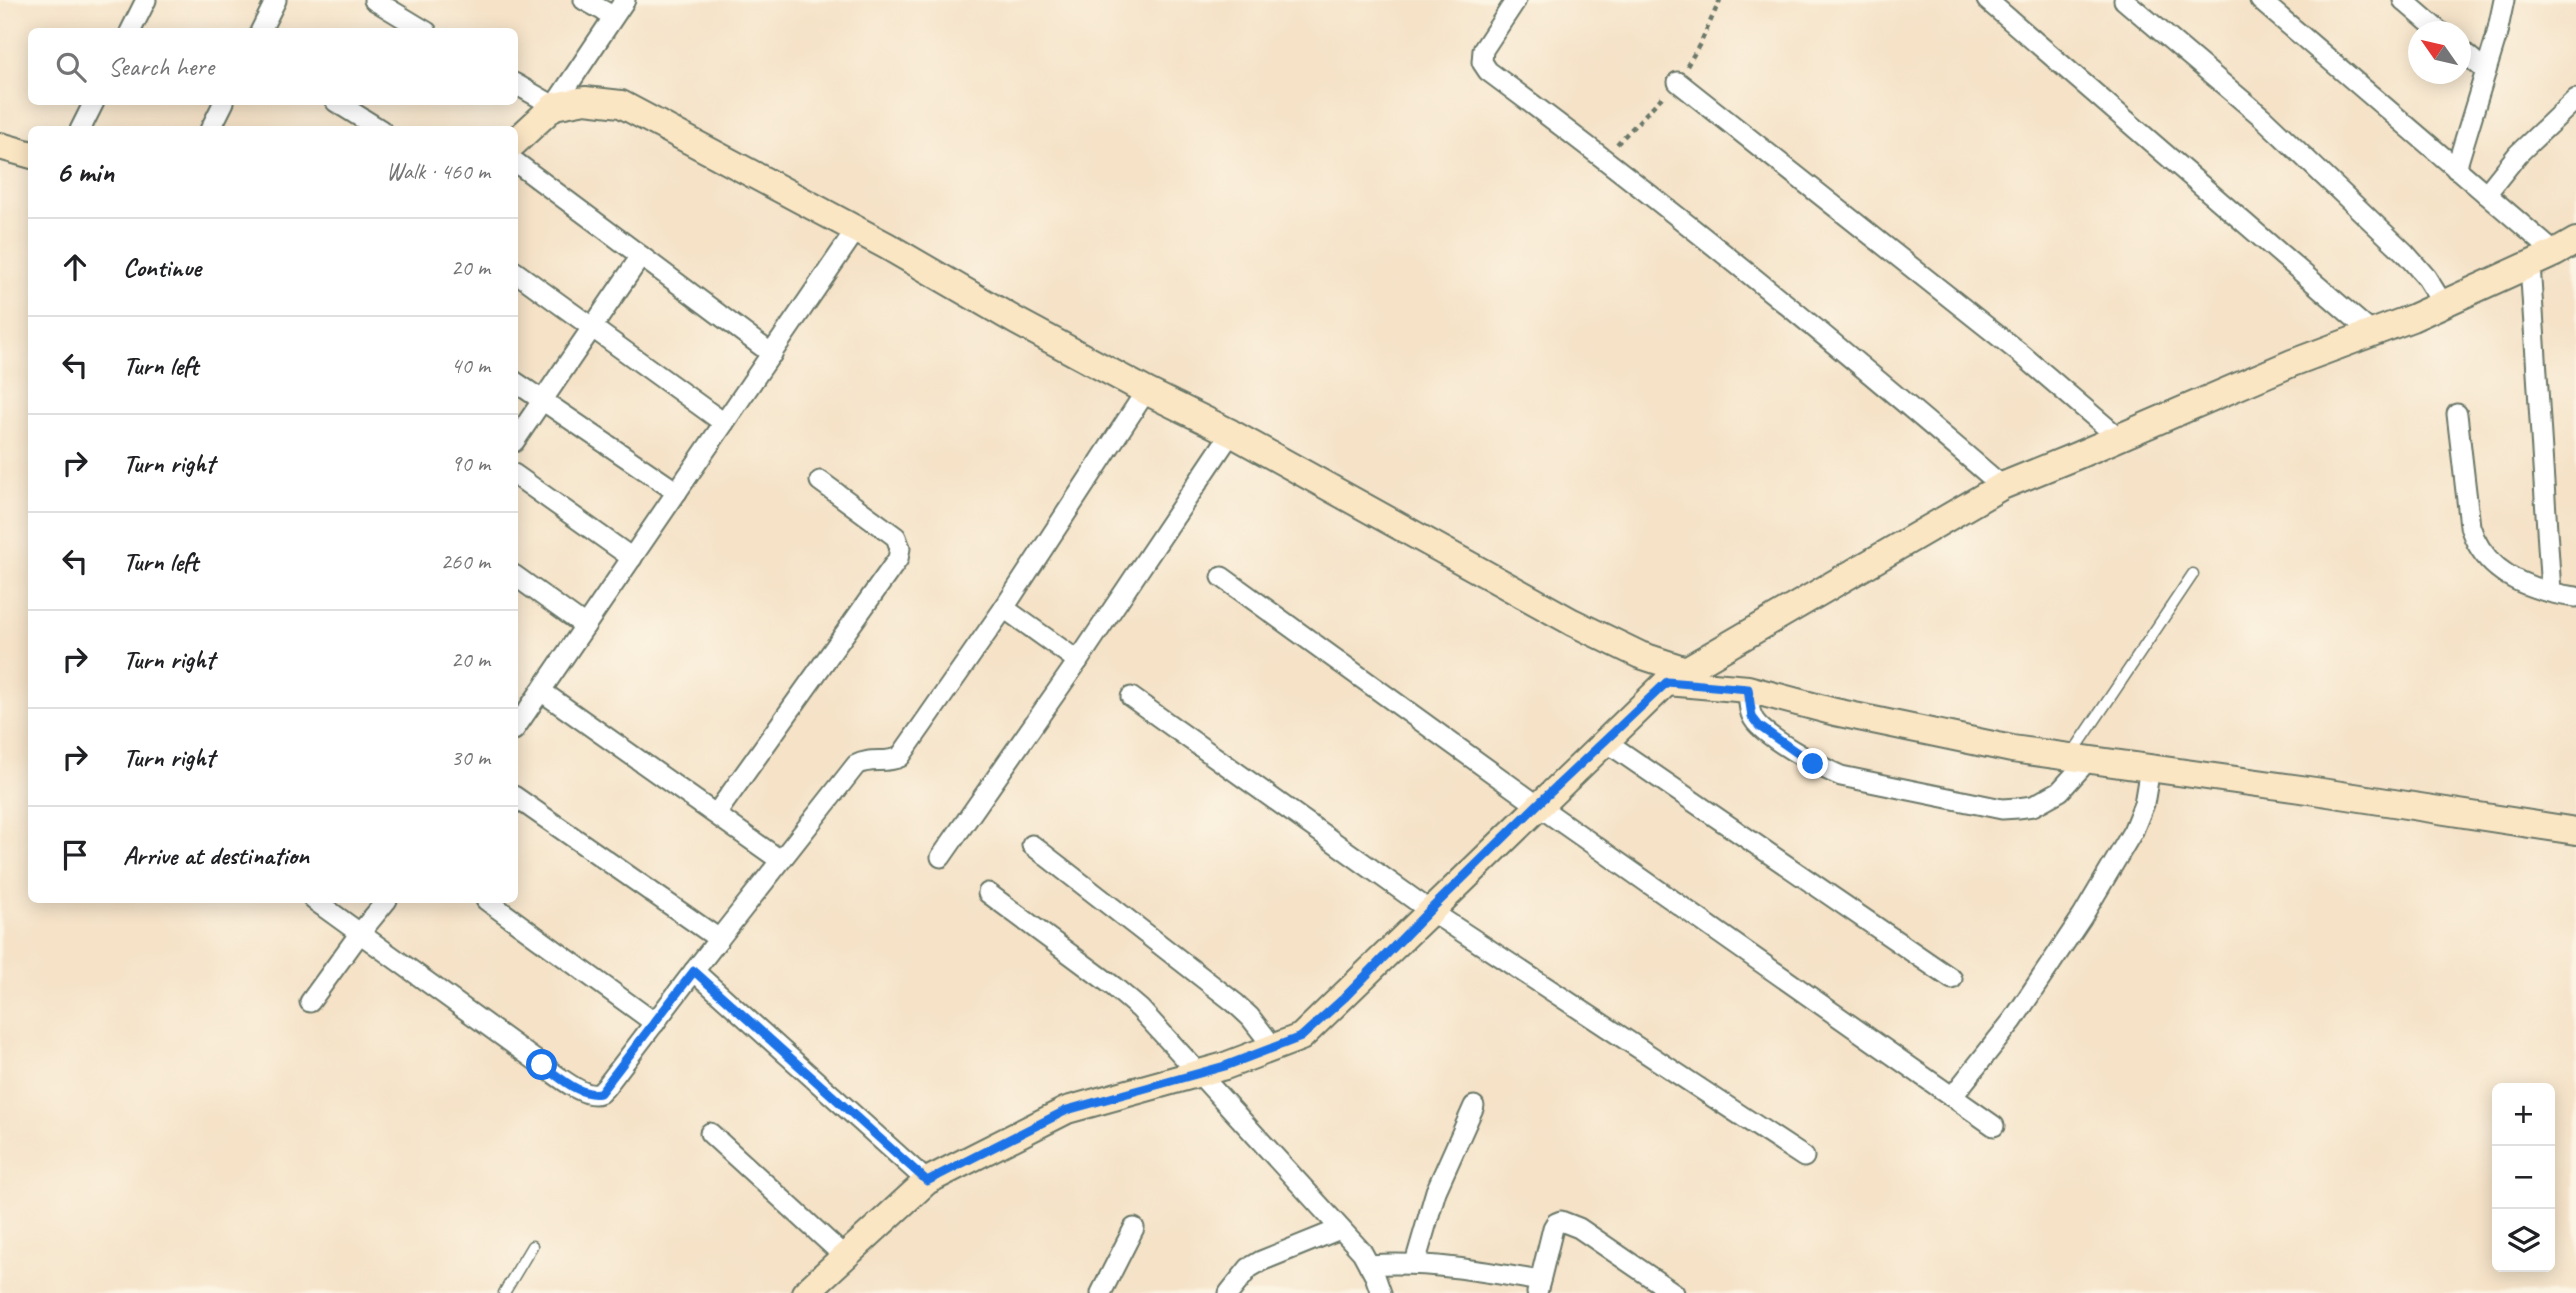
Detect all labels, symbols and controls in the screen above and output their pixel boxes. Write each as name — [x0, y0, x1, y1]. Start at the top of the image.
north arrow — [2408, 21, 2471, 84]
search box — [28, 28, 518, 105]
icon: search — [52, 48, 90, 86]
text: Search here — [108, 50, 214, 83]
text: 6 min — [56, 153, 114, 191]
text: Walk · 460 m — [386, 157, 490, 186]
icon: ahead — [56, 248, 94, 286]
text: Continue — [123, 251, 201, 284]
text: 20 m — [451, 253, 490, 282]
icon: left — [56, 346, 94, 384]
text: Turn left — [123, 349, 198, 382]
text: 40 m — [451, 351, 490, 380]
icon: right — [56, 444, 94, 482]
text: Turn right — [123, 447, 214, 480]
text: 90 m — [451, 449, 490, 478]
icon: left — [56, 542, 94, 580]
text: Turn left — [123, 545, 198, 578]
text: 260 m — [441, 547, 490, 576]
icon: right — [56, 640, 94, 678]
text: Turn right — [123, 643, 214, 676]
text: 20 m — [451, 645, 490, 674]
icon: right — [56, 738, 94, 776]
text: Turn right — [123, 741, 214, 774]
text: 30 m — [451, 743, 490, 772]
route end — [1797, 748, 1828, 779]
icon: arrive — [56, 836, 94, 874]
text: Arrive at destination — [123, 839, 309, 872]
route start — [526, 1049, 557, 1080]
map controls — [2492, 1083, 2555, 1272]
button: + — [2492, 1083, 2555, 1146]
button: − — [2492, 1146, 2555, 1209]
button: layers — [2492, 1209, 2555, 1272]

